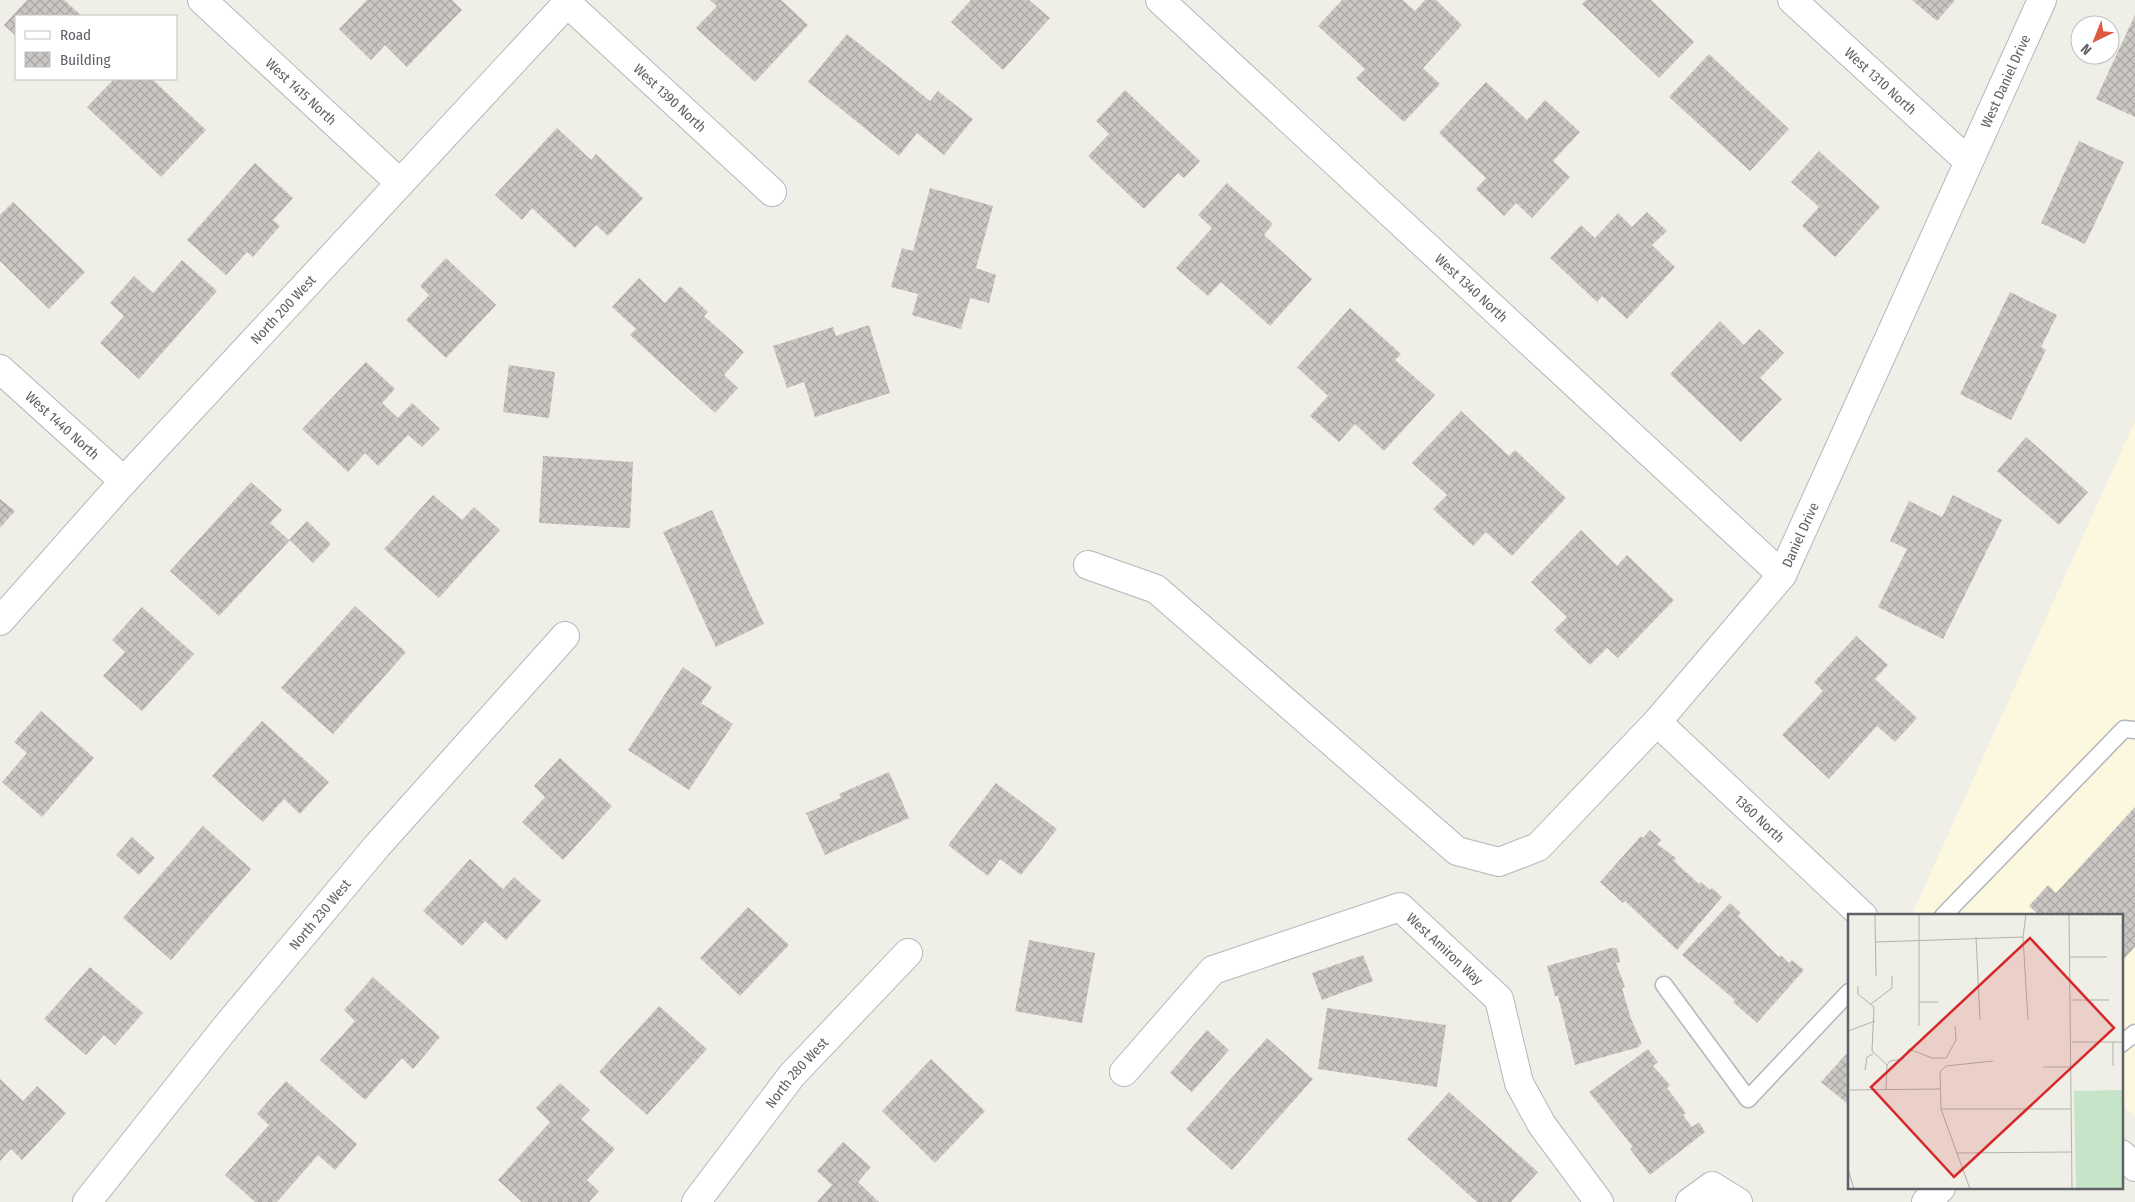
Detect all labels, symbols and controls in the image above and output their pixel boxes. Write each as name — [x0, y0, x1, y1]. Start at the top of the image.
legend — [15, 15, 178, 80]
north arrow — [2070, 15, 2120, 65]
text: Road — [60, 26, 91, 44]
street label: West Daniel Drive — [1977, 32, 2034, 130]
text: N — [2078, 40, 2095, 58]
street label: West 1310 North — [1841, 44, 1920, 118]
text: Building — [60, 51, 111, 69]
street label: West 1415 North — [262, 55, 340, 129]
street label: West 1390 North — [630, 60, 710, 136]
street label: West 1340 North — [1431, 250, 1511, 326]
street label: North 200 West — [247, 271, 320, 347]
street label: West 1440 North — [22, 388, 103, 463]
street label: Daniel Drive — [1778, 500, 1822, 570]
street label: 1360 North — [1731, 791, 1788, 846]
street label: North 230 West — [285, 875, 355, 953]
street label: West Amiron Way — [1403, 909, 1487, 989]
inset map — [1848, 914, 2122, 1190]
street label: North 280 West — [762, 1034, 832, 1111]

